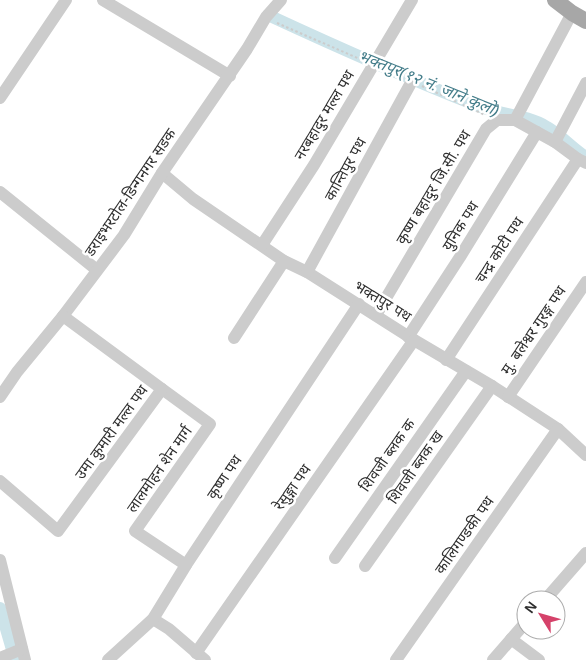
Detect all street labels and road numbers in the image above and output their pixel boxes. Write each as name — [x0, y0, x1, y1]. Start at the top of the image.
street label: नरबहादुर मल्ल पथ — [291, 67, 359, 164]
street label: डराइभरटोल-डिन्गनगर सडक — [80, 125, 179, 260]
street label: कृष्ण बहादुर जि.सी. पथ — [392, 127, 476, 248]
street label: कान्तिपुर पथ — [321, 134, 371, 204]
street label: युनिक पथ — [438, 198, 484, 255]
street label: चन्द्र कोटी पथ — [471, 213, 527, 286]
street label: भक्तपुर पथ — [350, 277, 415, 327]
street label: मु. बलेश्वर गुरङ्ग पथ — [497, 282, 571, 379]
street label: उमा कुमारी मल्ल पथ — [71, 381, 153, 483]
street label: शिवजी ब्लक क — [356, 415, 418, 494]
street label: लालमोहन शेन मार्ग — [123, 422, 196, 515]
street label: शिवजी ब्लक ख — [384, 427, 447, 507]
street label: कृष्ण पथ — [203, 451, 247, 503]
street label: रेसुङ्गा पथ — [270, 461, 316, 515]
street label: कालिगण्डकी पथ — [431, 493, 497, 577]

